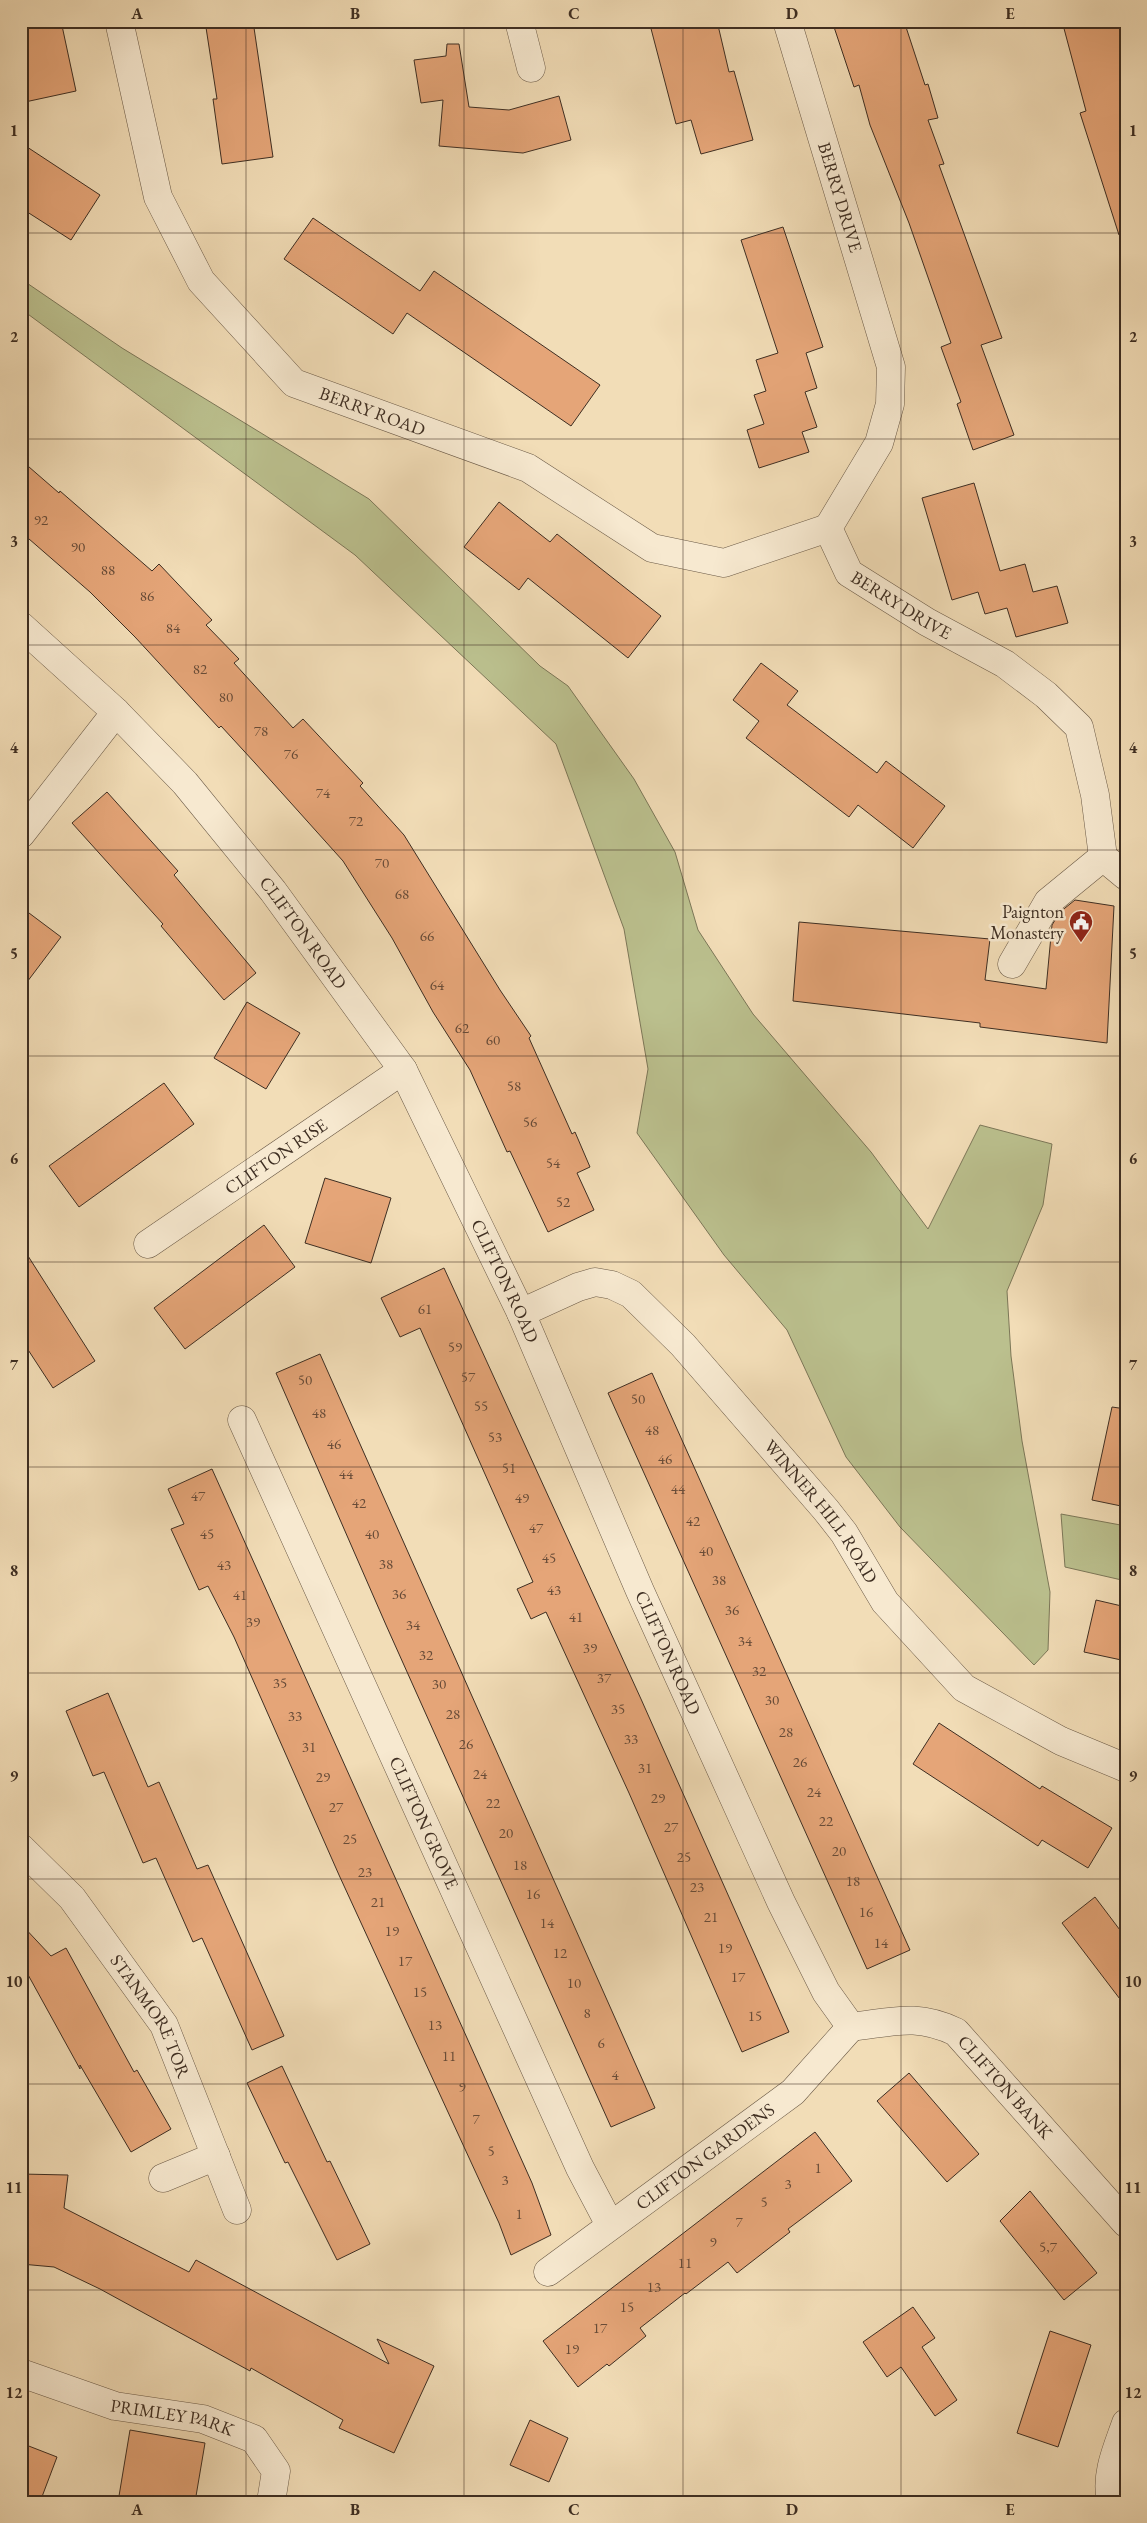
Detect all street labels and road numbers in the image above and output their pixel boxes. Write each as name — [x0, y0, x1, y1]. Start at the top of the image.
street label: BERRY DRIVE — [813, 139, 868, 255]
street label: BERRY ROAD — [316, 381, 429, 441]
street label: BERRY DRIVE — [847, 565, 956, 644]
street label: CLIFTON ROAD — [255, 871, 352, 993]
street label: CLIFTON RISE — [220, 1113, 332, 1199]
street label: CLIFTON ROAD — [466, 1215, 544, 1346]
street label: WINNER HILL ROAD — [759, 1435, 883, 1587]
street label: CLIFTON ROAD — [630, 1587, 707, 1718]
street label: CLIFTON GROVE — [384, 1753, 464, 1893]
street label: STANMORE TOR — [106, 1950, 196, 2081]
street label: CLIFTON BANK — [953, 2030, 1058, 2144]
street label: CLIFTON GARDENS — [631, 2098, 779, 2215]
street label: PRIMLEY PARK — [109, 2393, 238, 2441]

